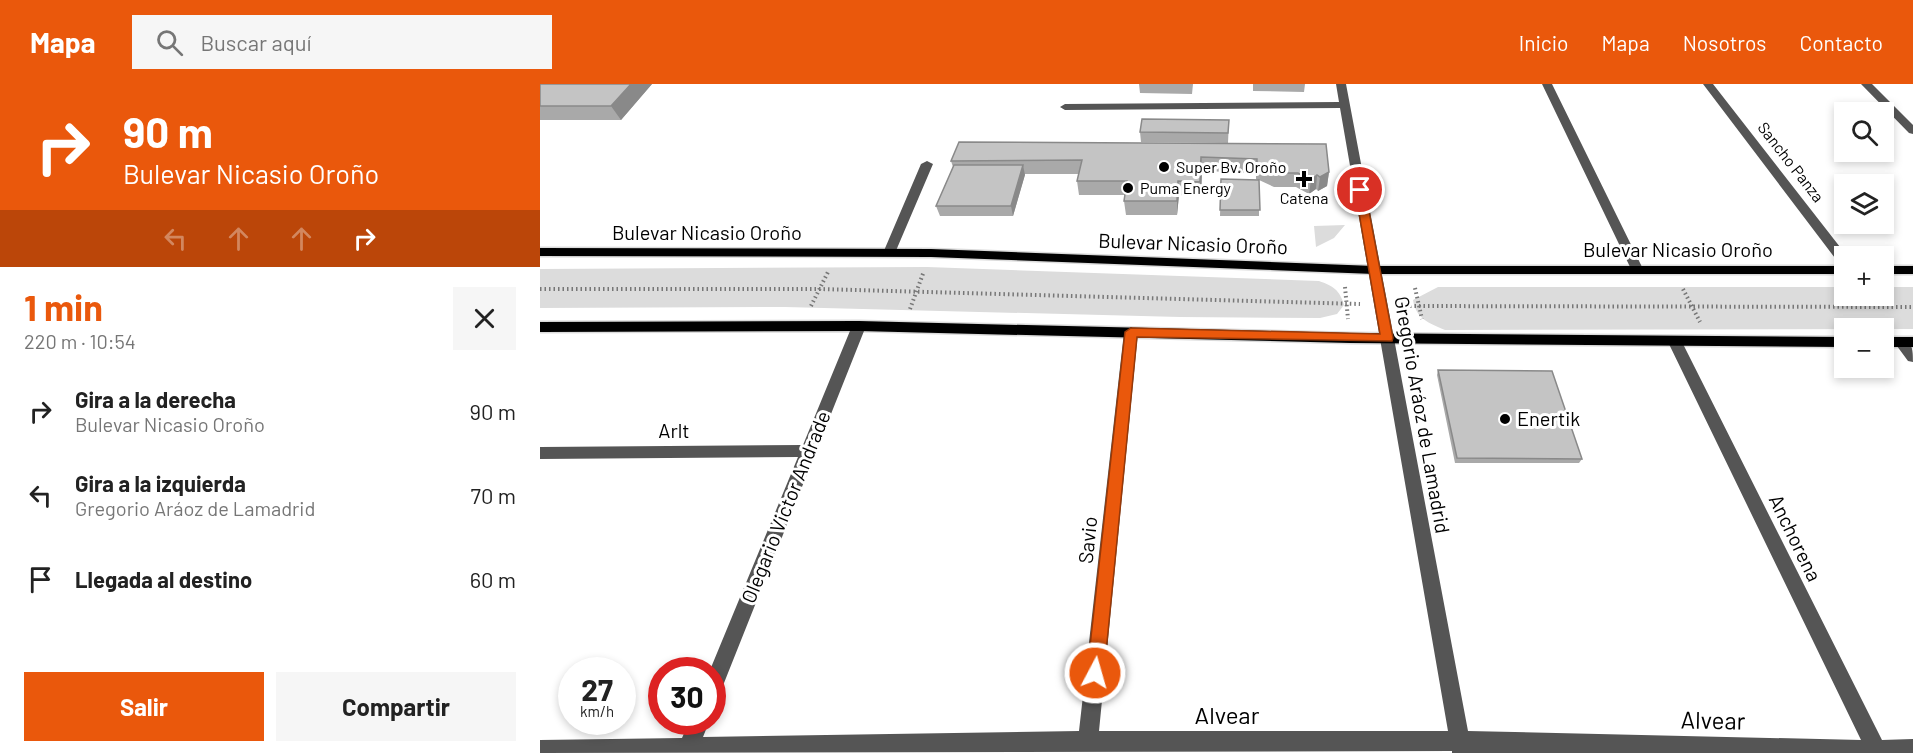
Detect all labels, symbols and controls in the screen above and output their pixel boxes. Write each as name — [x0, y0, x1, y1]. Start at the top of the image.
search box — [132, 15, 552, 69]
text: Mapa — [30, 25, 96, 59]
icon: search — [153, 26, 186, 59]
text: Buscar aquí — [201, 29, 311, 55]
text: Inicio — [1519, 30, 1569, 55]
text: Mapa — [1602, 30, 1650, 55]
text: Nosotros — [1683, 30, 1766, 55]
text: Contacto — [1799, 30, 1883, 55]
map controls — [1834, 102, 1894, 378]
button: search — [1834, 102, 1894, 162]
text: 90 m — [123, 106, 213, 156]
icon: right — [24, 108, 102, 186]
street label: Sancho Panza — [1754, 118, 1829, 205]
text: Bulevar Nicasio Oroño — [123, 157, 379, 189]
place label: Super Bv. Oroño — [1176, 157, 1286, 176]
marker: Super Bv. Oroño — [1157, 160, 1171, 174]
pin — [1334, 164, 1385, 215]
marker: Catena — [1297, 172, 1311, 186]
icon: arrive — [1343, 173, 1376, 206]
button: layers — [1834, 174, 1894, 234]
place label: Puma Energy — [1140, 178, 1232, 197]
marker: Puma Energy — [1121, 181, 1135, 195]
place label: Catena — [1280, 188, 1328, 207]
street label: Bulevar Nicasio Oroño — [612, 220, 802, 244]
icon: left — [159, 222, 192, 255]
icon: ahead — [222, 222, 255, 255]
icon: ahead — [285, 222, 318, 255]
icon: right — [348, 222, 381, 255]
street label: Bulevar Nicasio Oroño — [1098, 228, 1288, 258]
street label: Bulevar Nicasio Oroño — [1583, 237, 1773, 261]
button: + — [1834, 246, 1894, 306]
text: 1 min — [24, 285, 103, 328]
button: close — [453, 287, 516, 350]
street label: Gregorio Aráoz de Lamadrid — [1390, 294, 1456, 535]
button: − — [1834, 318, 1894, 378]
text: 220 m · 10:54 — [24, 329, 136, 353]
text: Gira a la derecha — [75, 386, 236, 412]
icon: right — [24, 395, 57, 428]
text: 90 m — [470, 398, 516, 424]
place label: Enertik — [1517, 406, 1580, 430]
street label: Olegario Victor Andrade — [736, 407, 835, 606]
text: Bulevar Nicasio Oroño — [75, 412, 265, 436]
marker: Enertik — [1498, 412, 1512, 426]
street label: Arlt — [658, 418, 690, 442]
text: Gira a la izquierda — [75, 470, 246, 496]
icon: left — [24, 479, 57, 512]
text: 70 m — [471, 482, 516, 508]
street label: Anchorena — [1765, 490, 1827, 585]
text: Gregorio Aráoz de Lamadrid — [75, 496, 315, 520]
street label: Savio — [1073, 515, 1101, 565]
icon: arrive — [24, 563, 57, 596]
text: Llegada al destino — [75, 566, 252, 592]
text: 60 m — [470, 566, 516, 592]
position arrow — [1063, 641, 1127, 705]
speed limit sign: 30 — [648, 657, 726, 735]
text: 27 — [581, 671, 613, 707]
button: Salir — [24, 672, 264, 741]
button: Compartir — [276, 672, 516, 741]
street label: Alvear — [1195, 700, 1260, 729]
text: km/h — [580, 702, 614, 720]
street label: Alvear — [1680, 704, 1746, 735]

